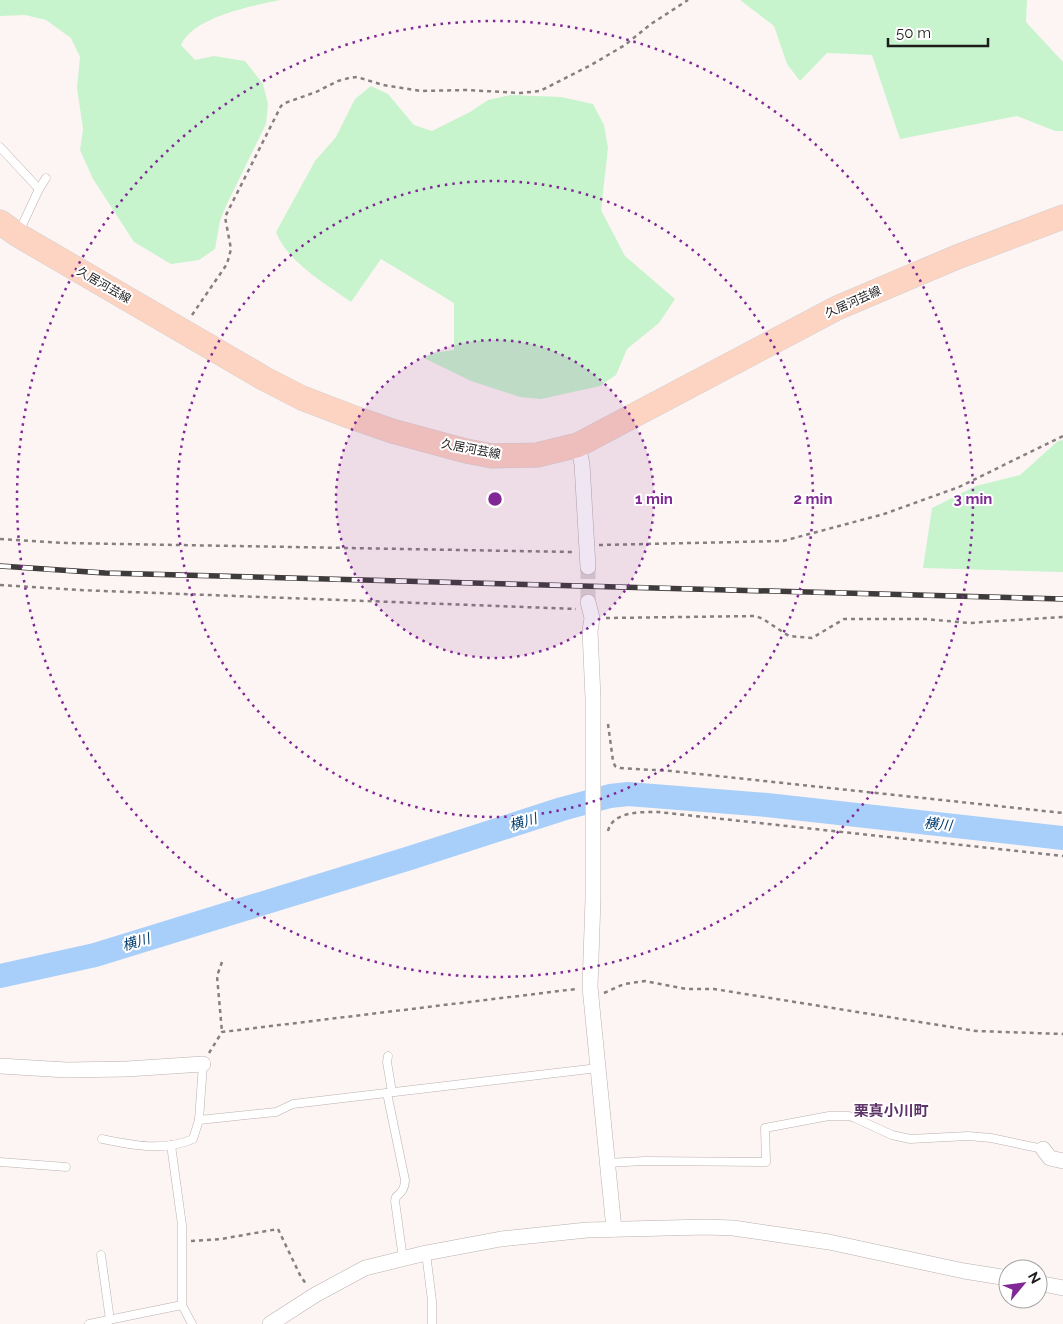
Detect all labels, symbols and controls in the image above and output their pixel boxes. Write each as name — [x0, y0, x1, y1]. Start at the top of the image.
scale bar — [888, 15, 988, 47]
text: 50 m — [896, 24, 931, 42]
street label: 久居河芸線 — [75, 264, 133, 306]
street label: 久居河芸線 — [823, 283, 883, 321]
street label: 久居河芸線 — [440, 436, 502, 462]
centre of rings — [486, 490, 504, 508]
text: 1 min — [635, 490, 673, 508]
text: 2 min — [794, 490, 832, 508]
text: 3 min — [954, 490, 992, 508]
water label: 横川 — [507, 810, 541, 834]
water label: 横川 — [923, 815, 955, 834]
water label: 横川 — [120, 930, 154, 954]
district label: 栗真小川町 — [853, 1102, 929, 1120]
north arrow — [998, 1259, 1048, 1309]
text: N — [1025, 1269, 1044, 1286]

